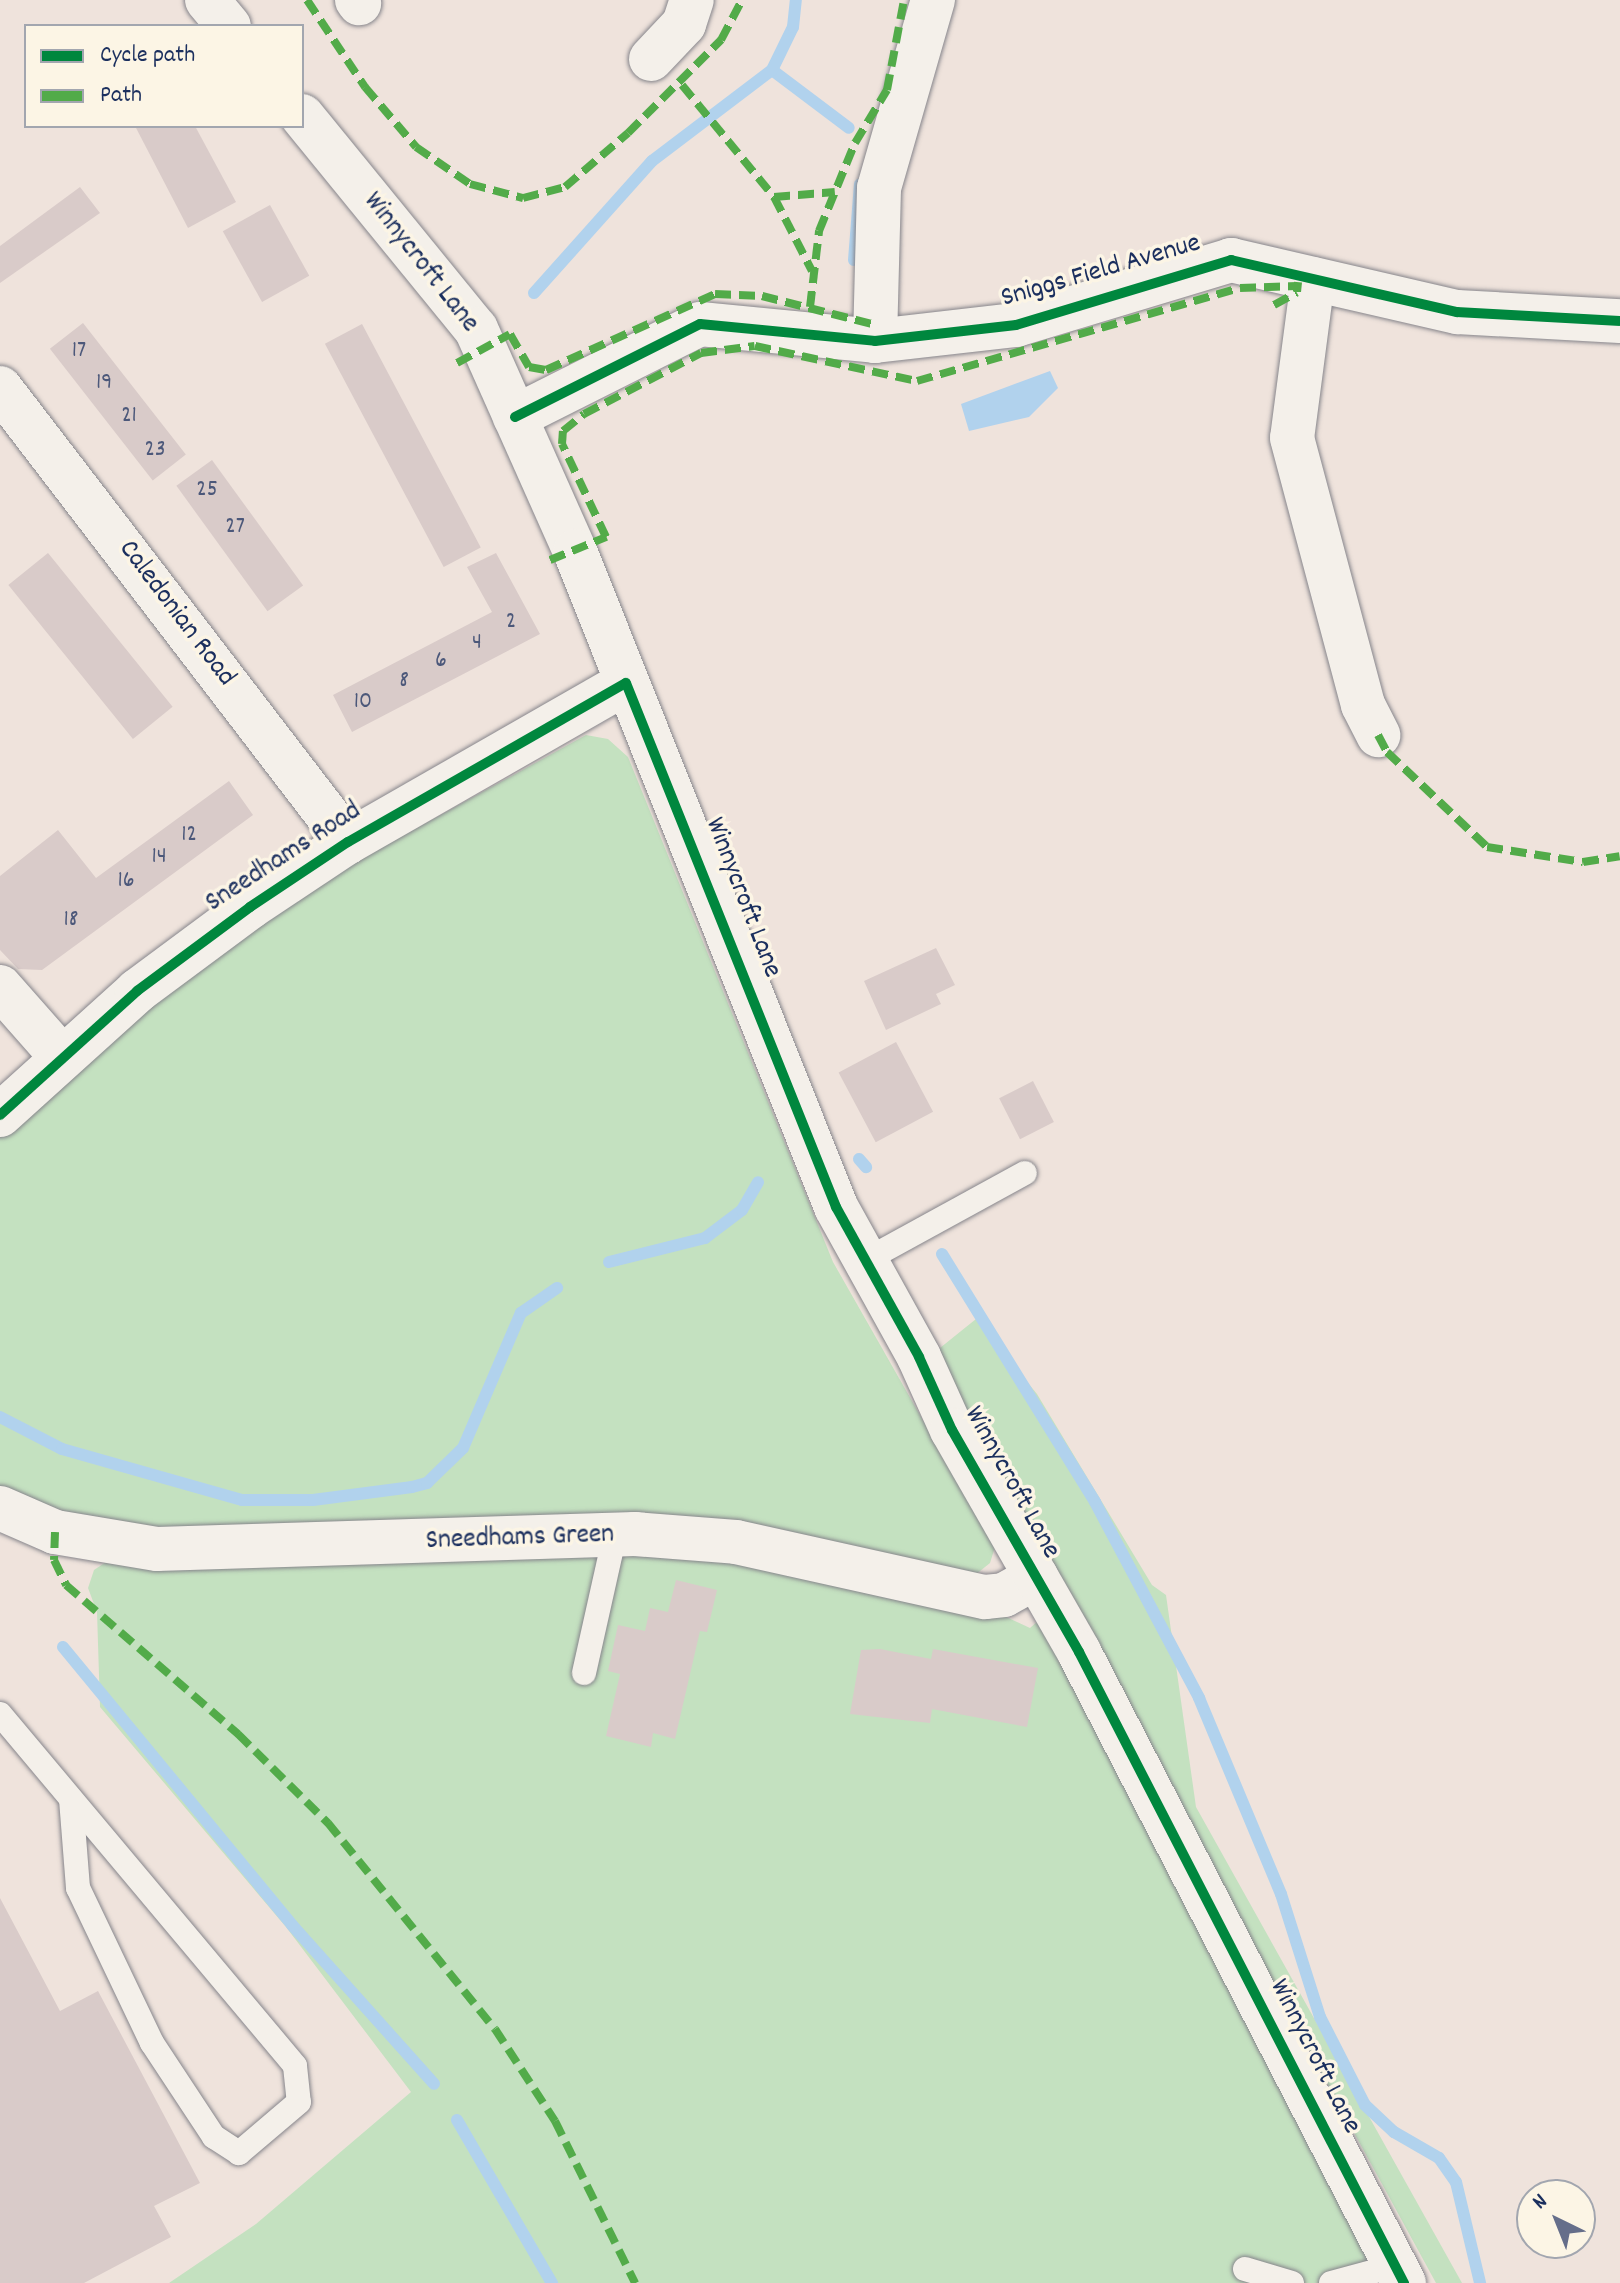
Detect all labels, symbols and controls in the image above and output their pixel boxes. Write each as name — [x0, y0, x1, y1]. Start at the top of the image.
legend — [24, 24, 304, 128]
text: Cycle path — [100, 39, 195, 73]
text: Path — [100, 79, 142, 113]
street label: Winnycroft Lane — [355, 186, 485, 340]
street label: Sniggs Field Avenue — [997, 227, 1205, 317]
house number: 17 — [72, 338, 86, 366]
house number: 19 — [96, 370, 112, 398]
house number: 21 — [121, 403, 137, 431]
house number: 23 — [144, 437, 166, 465]
house number: 25 — [196, 477, 218, 505]
house number: 27 — [225, 514, 245, 542]
street label: Caledonian Road — [110, 534, 242, 694]
house number: 2 — [506, 609, 516, 637]
house number: 4 — [472, 630, 482, 658]
house number: 6 — [435, 648, 447, 676]
house number: 8 — [399, 668, 409, 696]
house number: 10 — [354, 689, 372, 717]
street label: Sneedhams Road — [200, 795, 368, 921]
street label: Winnycroft Lane — [696, 813, 788, 983]
house number: 12 — [181, 822, 197, 850]
house number: 14 — [151, 844, 167, 872]
house number: 16 — [117, 868, 135, 896]
house number: 18 — [64, 907, 78, 935]
street label: Winnycroft Lane — [955, 1401, 1067, 1565]
street label: Sneedhams Green — [425, 1519, 615, 1559]
street label: Winnycroft Lane — [1261, 1974, 1367, 2140]
north arrow — [1516, 2179, 1596, 2259]
text: N — [1526, 2188, 1555, 2218]

